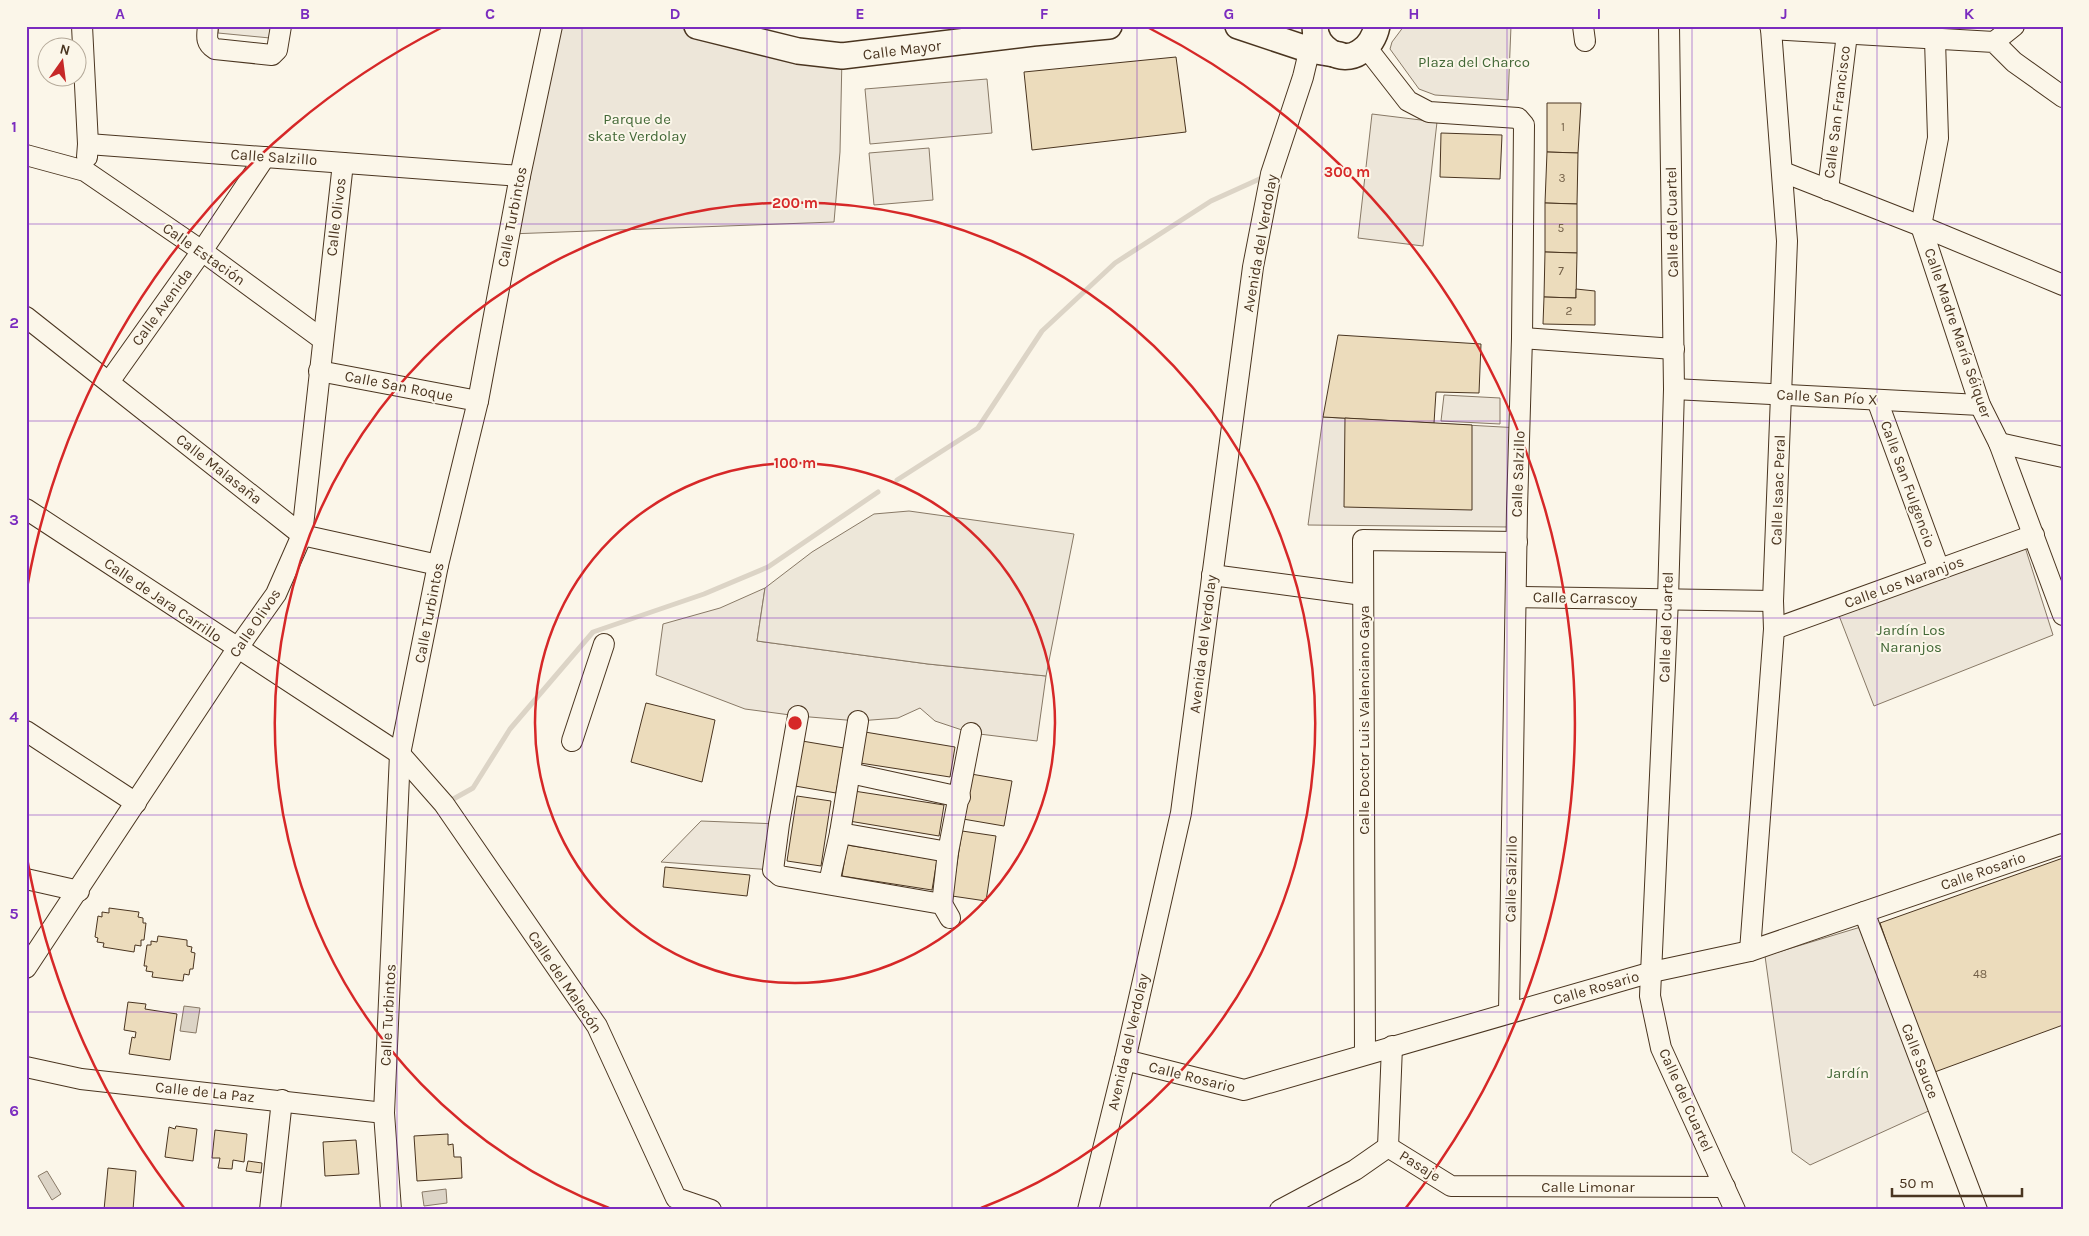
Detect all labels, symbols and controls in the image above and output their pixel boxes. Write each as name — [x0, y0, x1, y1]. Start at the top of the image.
text: A — [115, 4, 125, 23]
text: B — [300, 4, 310, 23]
text: C — [485, 4, 495, 23]
text: D — [670, 4, 681, 23]
text: E — [855, 4, 865, 23]
text: F — [1040, 4, 1049, 23]
text: G — [1224, 4, 1234, 23]
text: H — [1408, 4, 1420, 23]
text: I — [1597, 4, 1601, 23]
text: J — [1780, 4, 1788, 23]
text: K — [1964, 4, 1975, 23]
street label: Calle Mayor — [862, 36, 943, 64]
north arrow — [38, 38, 88, 88]
text: N — [58, 40, 72, 59]
street label: Calle San Francisco — [1820, 45, 1854, 179]
park label: Plaza del Charco — [1418, 53, 1530, 71]
park label: Parque de skate Verdolay — [587, 110, 687, 145]
text: 1 — [11, 117, 17, 136]
house number: 1 — [1561, 120, 1565, 134]
street label: Calle Salzillo — [230, 145, 318, 169]
text: 300 m — [1324, 163, 1370, 181]
street label: Calle Turbintos — [493, 165, 531, 269]
street label: Calle del Cuartel — [1662, 166, 1682, 278]
house number: 3 — [1558, 171, 1566, 185]
street label: Avenida del Verdolay — [1239, 173, 1281, 313]
street label: Calle Olivos — [322, 177, 350, 257]
text: 200 m — [772, 194, 818, 212]
street label: Calle Estación — [159, 219, 249, 289]
house number: 5 — [1558, 221, 1565, 235]
street label: Calle Madre María Séiquer — [1920, 246, 1996, 421]
house number: 7 — [1558, 264, 1564, 278]
street label: Calle Avenida — [128, 265, 196, 349]
house number: 2 — [1566, 304, 1573, 318]
text: 2 — [9, 313, 19, 332]
street label: Calle San Roque — [343, 367, 455, 405]
street label: Calle San Pío X — [1776, 385, 1878, 409]
street label: Calle San Fulgencio — [1877, 418, 1939, 550]
street label: Calle Malasaña — [172, 430, 266, 508]
street label: Calle Salzillo — [1507, 430, 1529, 518]
street label: Calle Isaac Peral — [1767, 434, 1789, 546]
text: 100 m — [774, 454, 816, 472]
text: 3 — [9, 510, 19, 529]
street label: Calle Los Naranjos — [1842, 552, 1966, 612]
street label: Calle de Jara Carrillo — [101, 554, 225, 646]
street label: Calle Turbintos — [410, 561, 448, 665]
street label: Calle del Cuartel — [1655, 571, 1677, 683]
street label: Avenida del Verdolay — [1186, 574, 1220, 714]
street label: Calle Olivos — [225, 585, 285, 661]
street label: Calle Carrascoy — [1533, 588, 1637, 608]
street label: Calle Doctor Luis Valenciano Gaya — [1355, 605, 1373, 835]
park label: Jardín Los Naranjos — [1877, 621, 1945, 656]
text: 4 — [9, 707, 19, 726]
centre of rings — [786, 714, 804, 732]
street label: Calle Salzillo — [1501, 835, 1521, 923]
street label: Calle Rosario — [1938, 848, 2028, 894]
text: 5 — [9, 904, 19, 923]
street label: Calle del Malecón — [524, 928, 606, 1036]
street label: Calle Turbintos — [376, 963, 400, 1067]
street label: Calle Rosario — [1551, 967, 1641, 1009]
house number: 48 — [1973, 967, 1987, 981]
street label: Avenida del Verdolay — [1104, 972, 1152, 1112]
street label: Calle Sauce — [1897, 1021, 1943, 1101]
street label: Calle del Cuartel — [1655, 1046, 1717, 1154]
street label: Calle Rosario — [1147, 1058, 1237, 1096]
park label: Jardín — [1827, 1064, 1869, 1082]
street label: Calle de La Paz — [154, 1078, 256, 1106]
text: 6 — [9, 1101, 19, 1120]
street label: Pasaje — [1396, 1146, 1444, 1186]
scale bar — [1892, 1166, 2022, 1198]
text: 50 m — [1899, 1174, 1934, 1192]
street label: Calle Limonar — [1541, 1178, 1635, 1196]

